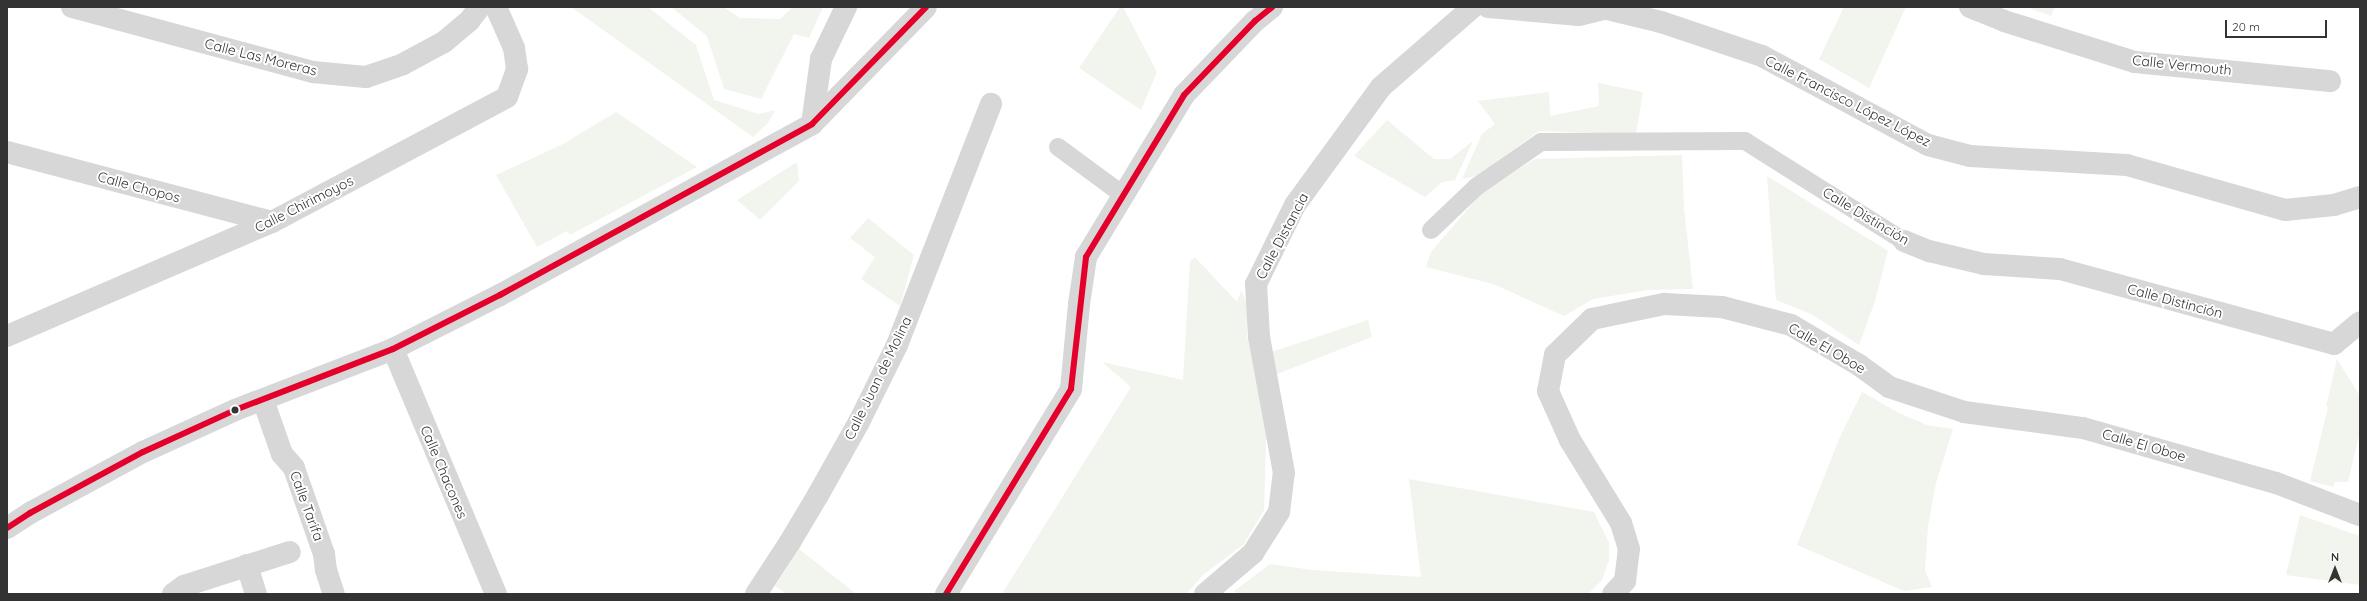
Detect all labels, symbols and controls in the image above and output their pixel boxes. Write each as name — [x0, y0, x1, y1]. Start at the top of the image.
scale bar — [2227, 12, 2329, 38]
text: 20 m — [2232, 19, 2260, 34]
street label: Calle Las Moreras — [203, 35, 319, 79]
street label: Calle Vermouth — [2131, 51, 2233, 79]
street label: Calle Francisco López López — [1762, 52, 1934, 150]
street label: Calle Chopos — [96, 168, 182, 206]
street label: Calle Chirimoyos — [252, 172, 356, 236]
street label: Calle Distinción — [1820, 184, 1912, 248]
street label: Calle Distancia — [1252, 190, 1312, 282]
street label: Calle Distinción — [2126, 280, 2224, 322]
street label: Calle Juan de Molina — [841, 314, 915, 442]
street label: Calle El Oboe — [1785, 319, 1869, 377]
unlabelled marker — [230, 405, 240, 415]
street label: Calle Chacones — [417, 423, 471, 521]
street label: Calle El Oboe — [2100, 425, 2188, 465]
street label: Calle Tarifa — [287, 469, 327, 543]
north arrow — [2315, 549, 2355, 589]
text: N — [2331, 550, 2339, 564]

